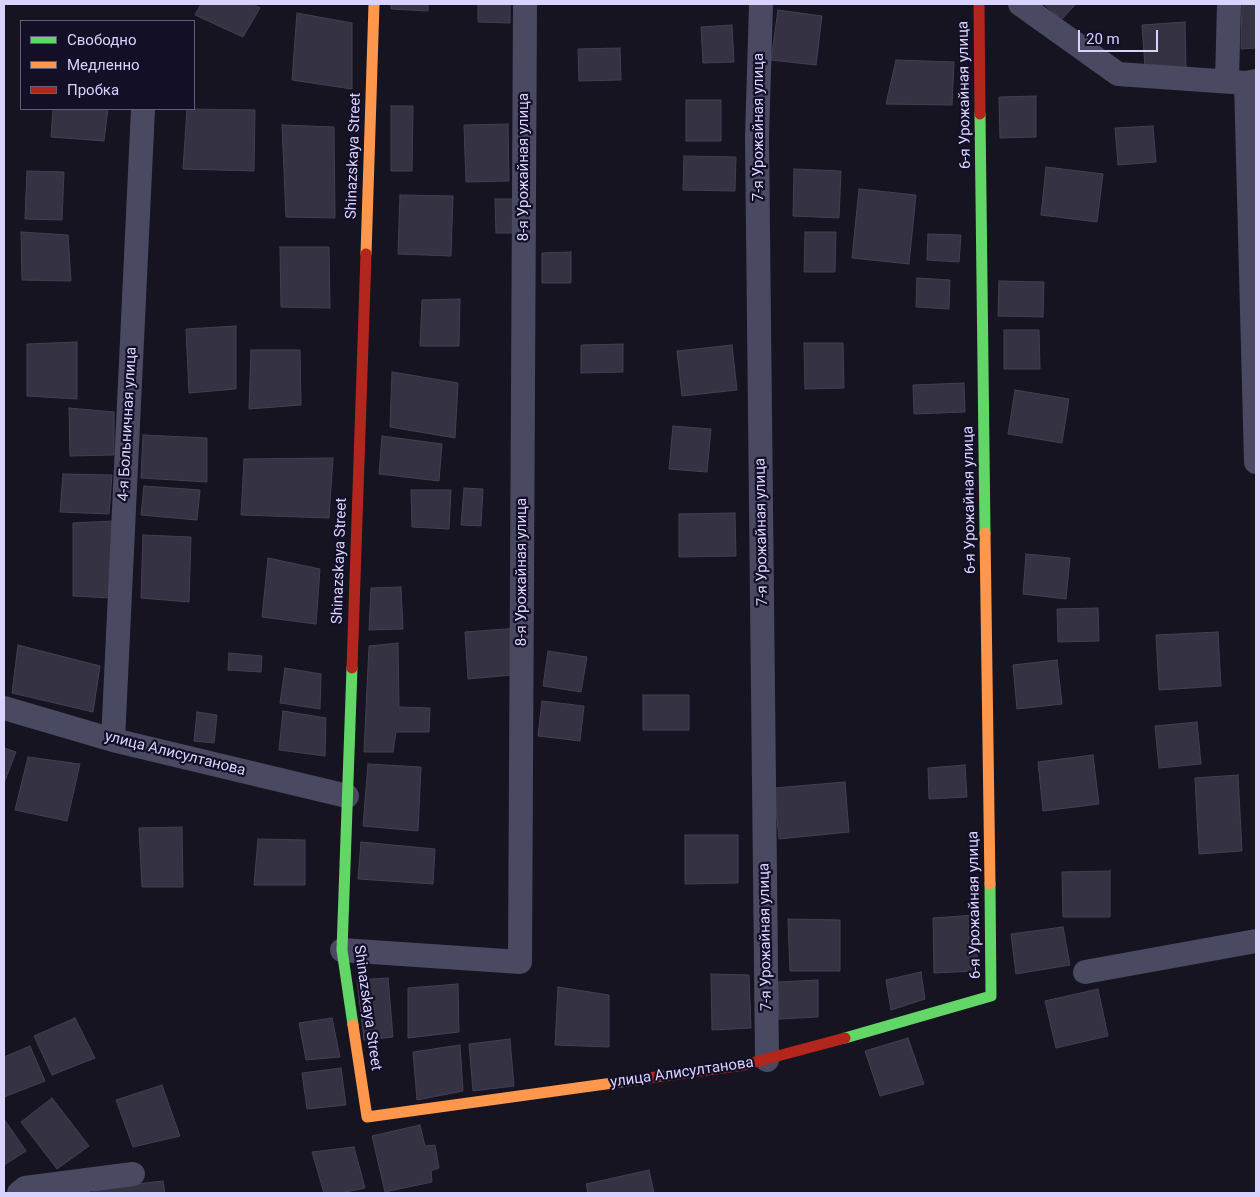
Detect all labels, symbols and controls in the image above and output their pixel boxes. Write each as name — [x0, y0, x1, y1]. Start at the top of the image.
legend — [20, 20, 195, 110]
scale bar — [1080, 20, 1160, 52]
street label: 6-я Урожайная улица — [955, 21, 975, 169]
text: 20 m — [1086, 30, 1120, 48]
text: Свободно — [67, 31, 136, 49]
street label: 7-я Урожайная улица — [750, 53, 768, 201]
text: Медленно — [67, 56, 140, 74]
text: Пробка — [67, 81, 119, 99]
street label: Shinazskaya Street — [343, 92, 365, 220]
street label: 8-я Урожайная улица — [515, 93, 533, 241]
street label: 4-я Больничная улица — [115, 346, 141, 502]
street label: 6-я Урожайная улица — [960, 426, 980, 574]
street label: 7-я Урожайная улица — [752, 458, 772, 606]
street label: Shinazskaya Street — [329, 497, 351, 625]
street label: 8-я Урожайная улица — [513, 498, 531, 646]
street label: улица Алисултанова — [103, 728, 247, 780]
street label: 6-я Урожайная улица — [965, 831, 985, 979]
street label: 7-я Урожайная улица — [756, 863, 776, 1011]
street label: Shinazskaya Street — [349, 944, 385, 1072]
street label: улица Алисултанова — [609, 1054, 755, 1092]

